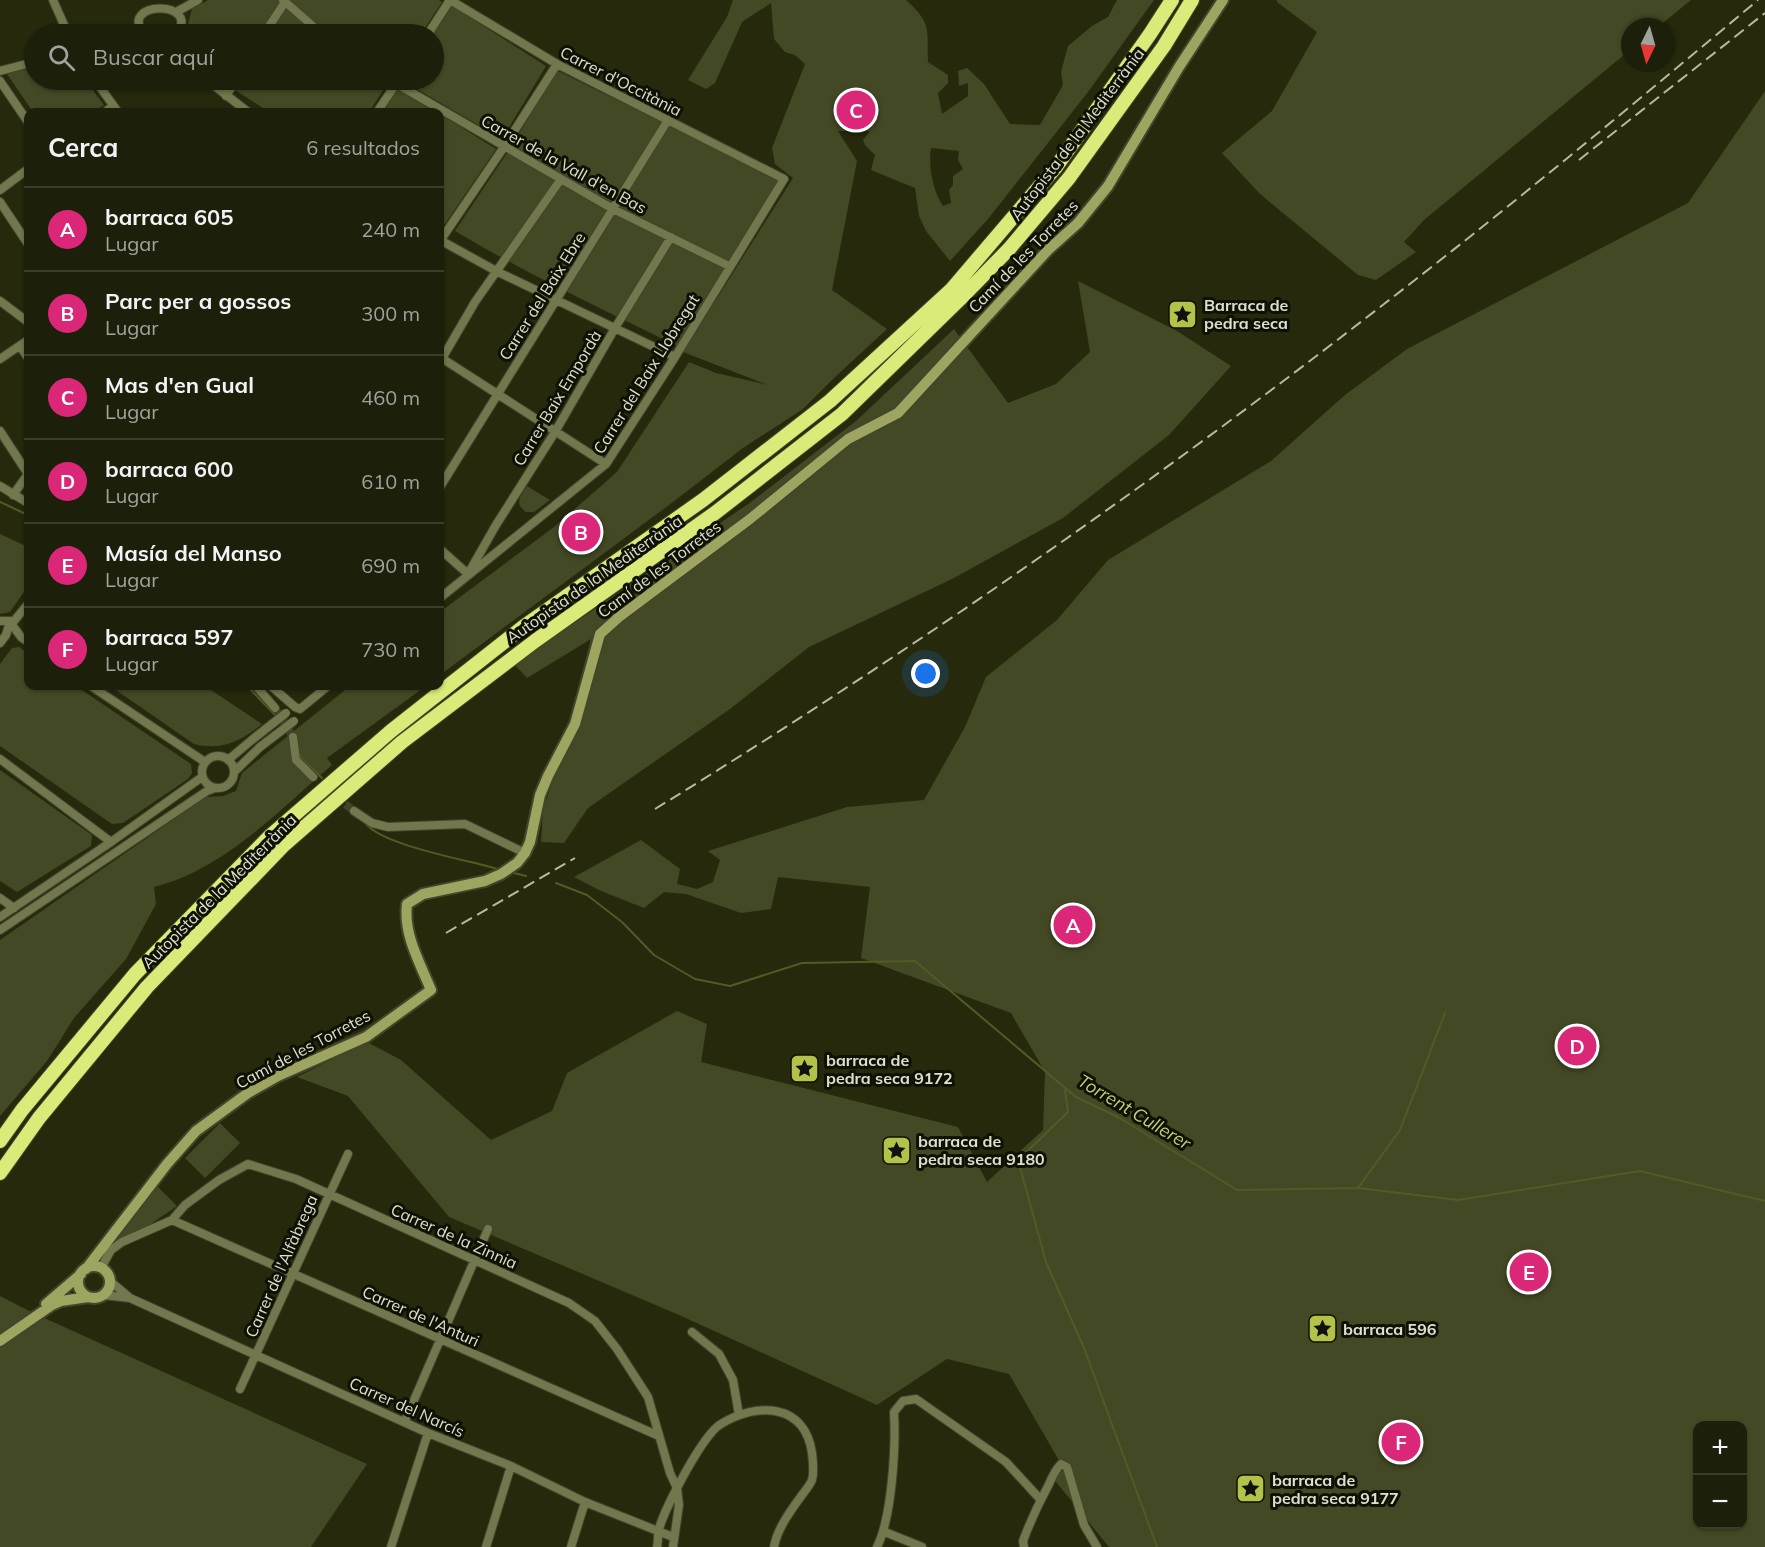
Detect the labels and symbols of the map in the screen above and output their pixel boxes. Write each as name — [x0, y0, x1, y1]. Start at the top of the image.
north arrow — [1621, 18, 1675, 72]
street label: Carrer d'Occitània — [557, 42, 685, 120]
street label: Autopista de la Mediterrània — [1006, 44, 1148, 224]
pin: C — [836, 88, 876, 132]
street label: Carrer de la Vall d'en Bas — [478, 110, 650, 218]
street label: Camí de les Torretes — [964, 195, 1082, 317]
street label: Carrer del Baix Ebre — [495, 228, 589, 364]
street label: Carrer del Baix Llobregat — [589, 290, 704, 457]
place label: Barraca de pedra seca — [1204, 295, 1289, 333]
place icon: Barraca de pedra seca — [1167, 298, 1199, 330]
street label: Carrer Baix Empordà — [509, 327, 605, 469]
street label: Autopista de la Mediterrània — [502, 510, 686, 648]
pin: B — [562, 510, 600, 554]
street label: Camí de les Torretes — [593, 516, 725, 622]
your location — [911, 659, 940, 688]
street label: Autopista de la Mediterrània — [138, 810, 300, 972]
pin: A — [1054, 902, 1092, 948]
street label: Camí de les Torretes — [232, 1005, 374, 1093]
pin: D — [1558, 1024, 1596, 1068]
place label: barraca de pedra seca 9172 — [826, 1050, 953, 1088]
place icon: barraca de pedra seca 9172 — [789, 1053, 821, 1085]
water label: Torrent Cullerer — [1074, 1069, 1196, 1155]
place label: barraca de pedra seca 9180 — [918, 1131, 1045, 1169]
place icon: barraca de pedra seca 9180 — [881, 1134, 913, 1166]
street label: Carrer de l'Alfàbrega — [241, 1192, 321, 1340]
street label: Carrer de la Zinnia — [388, 1199, 520, 1273]
pin: E — [1510, 1250, 1549, 1294]
street label: Carrer de l'Anturi — [359, 1281, 483, 1351]
place icon: barraca 596 — [1306, 1313, 1338, 1345]
place label: barraca 596 — [1343, 1319, 1437, 1339]
street label: Carrer del Narcís — [346, 1373, 468, 1441]
pin: F — [1382, 1420, 1420, 1464]
place label: barraca de pedra seca 9177 — [1272, 1470, 1399, 1508]
place icon: barraca de pedra seca 9177 — [1235, 1473, 1267, 1505]

